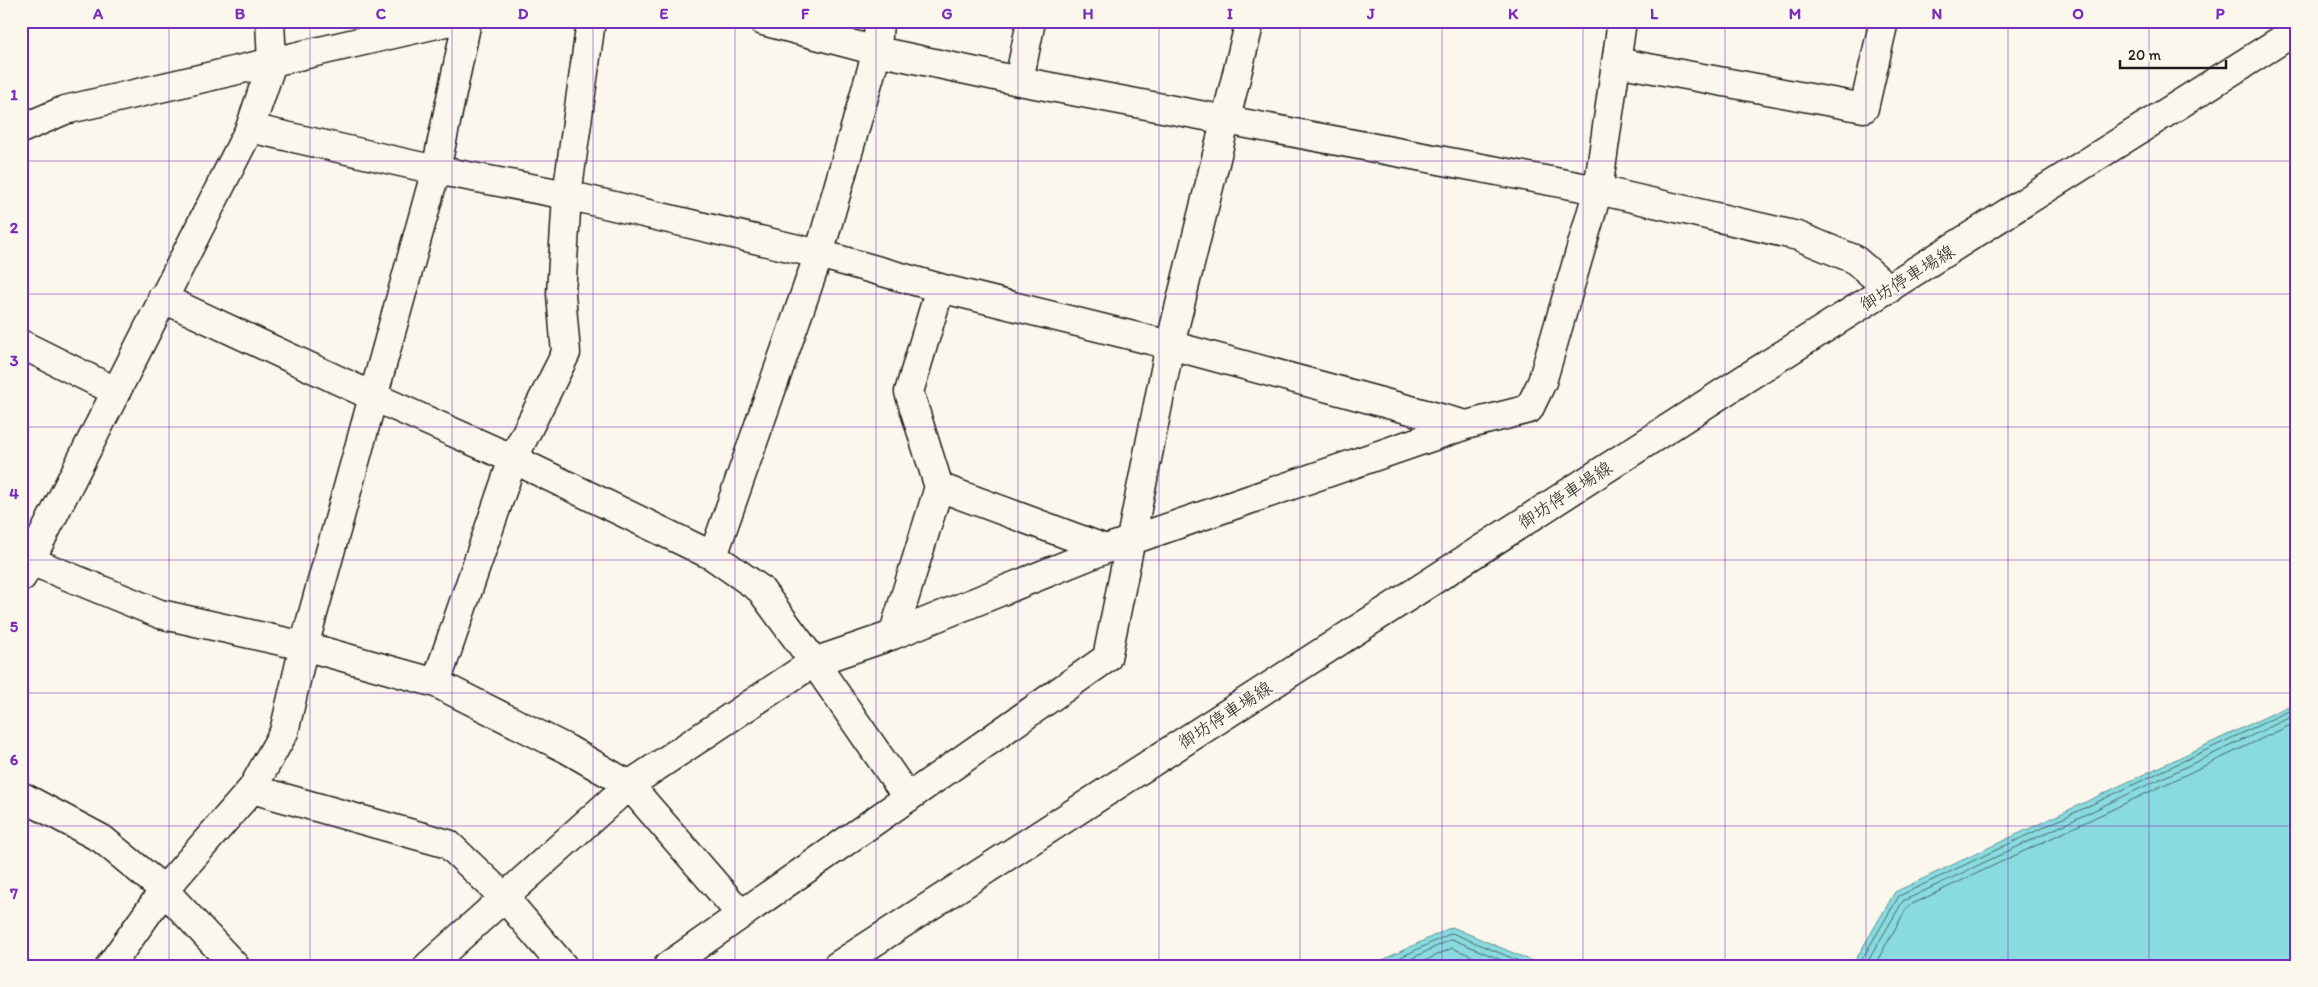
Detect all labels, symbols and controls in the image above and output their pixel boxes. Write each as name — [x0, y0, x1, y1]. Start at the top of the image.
text: A — [92, 4, 104, 23]
text: B — [235, 4, 246, 23]
text: C — [376, 4, 387, 23]
text: D — [518, 4, 529, 23]
text: E — [660, 4, 669, 23]
text: F — [801, 4, 810, 23]
text: G — [941, 4, 953, 23]
text: H — [1082, 4, 1094, 23]
text: I — [1227, 4, 1233, 23]
text: J — [1366, 4, 1375, 23]
text: K — [1508, 4, 1519, 23]
text: L — [1650, 4, 1659, 23]
text: M — [1789, 4, 1801, 23]
text: N — [1932, 4, 1942, 23]
text: O — [2072, 4, 2084, 23]
text: P — [2215, 4, 2225, 23]
scale bar — [2120, 38, 2227, 70]
text: 20 m — [2128, 46, 2162, 64]
text: 1 — [10, 85, 18, 104]
text: 2 — [10, 218, 19, 237]
street label: 御坊停車場線 — [1855, 240, 1959, 316]
text: 3 — [10, 351, 19, 370]
street label: 御坊停車場線 — [1514, 456, 1616, 534]
text: 4 — [9, 484, 19, 503]
text: 5 — [10, 617, 19, 636]
street label: 御坊停車場線 — [1174, 676, 1276, 754]
text: 6 — [10, 750, 19, 769]
text: 7 — [9, 884, 18, 903]

